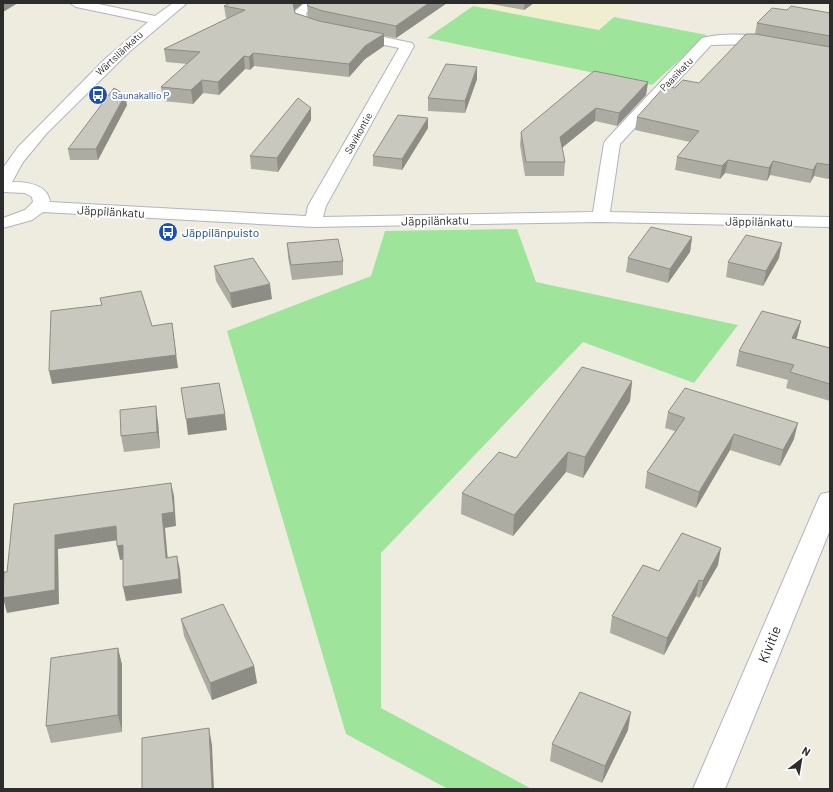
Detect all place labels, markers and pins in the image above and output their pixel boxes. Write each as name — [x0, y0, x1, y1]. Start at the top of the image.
bus stop icon: Saunakallio P — [87, 84, 109, 106]
place label: Saunakallio P — [112, 89, 169, 101]
bus stop icon: Jäppilänpuisto — [157, 221, 179, 243]
place label: Jäppilänpuisto — [182, 225, 259, 239]

